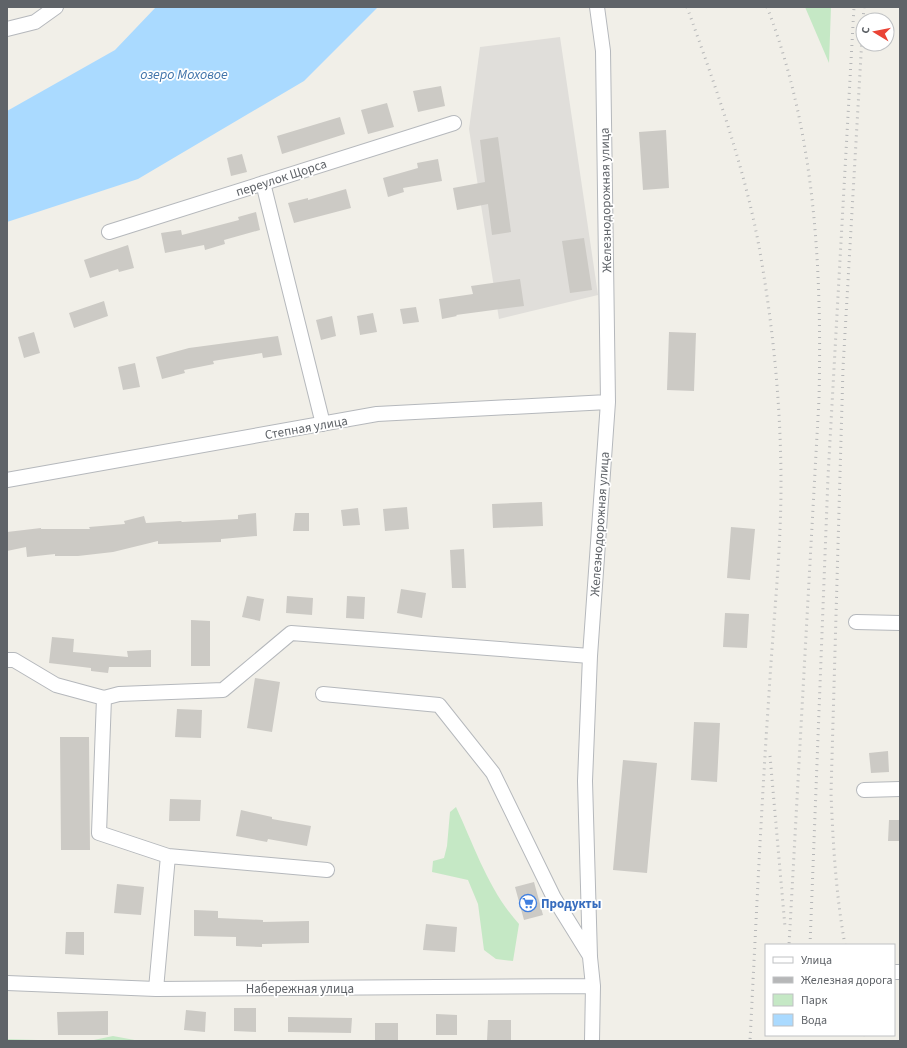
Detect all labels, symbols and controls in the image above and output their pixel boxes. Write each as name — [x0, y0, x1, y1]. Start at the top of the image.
north arrow — [855, 12, 895, 52]
text: С — [858, 25, 874, 35]
water label: озеро Моховое — [140, 65, 228, 85]
street label: Железнодорожная улица — [596, 127, 616, 273]
street label: переулок Щорса — [234, 155, 329, 201]
street label: Степная улица — [263, 412, 349, 444]
street label: Железнодорожная улица — [586, 451, 614, 597]
supermarket icon: Продукты — [518, 893, 538, 913]
place label: Продукты — [541, 895, 601, 913]
legend — [765, 944, 895, 1036]
text: Улица — [801, 952, 832, 969]
text: Железная дорога — [801, 972, 893, 989]
street label: Набережная улица — [246, 980, 354, 998]
text: Парк — [801, 992, 827, 1009]
text: Вода — [801, 1012, 827, 1029]

